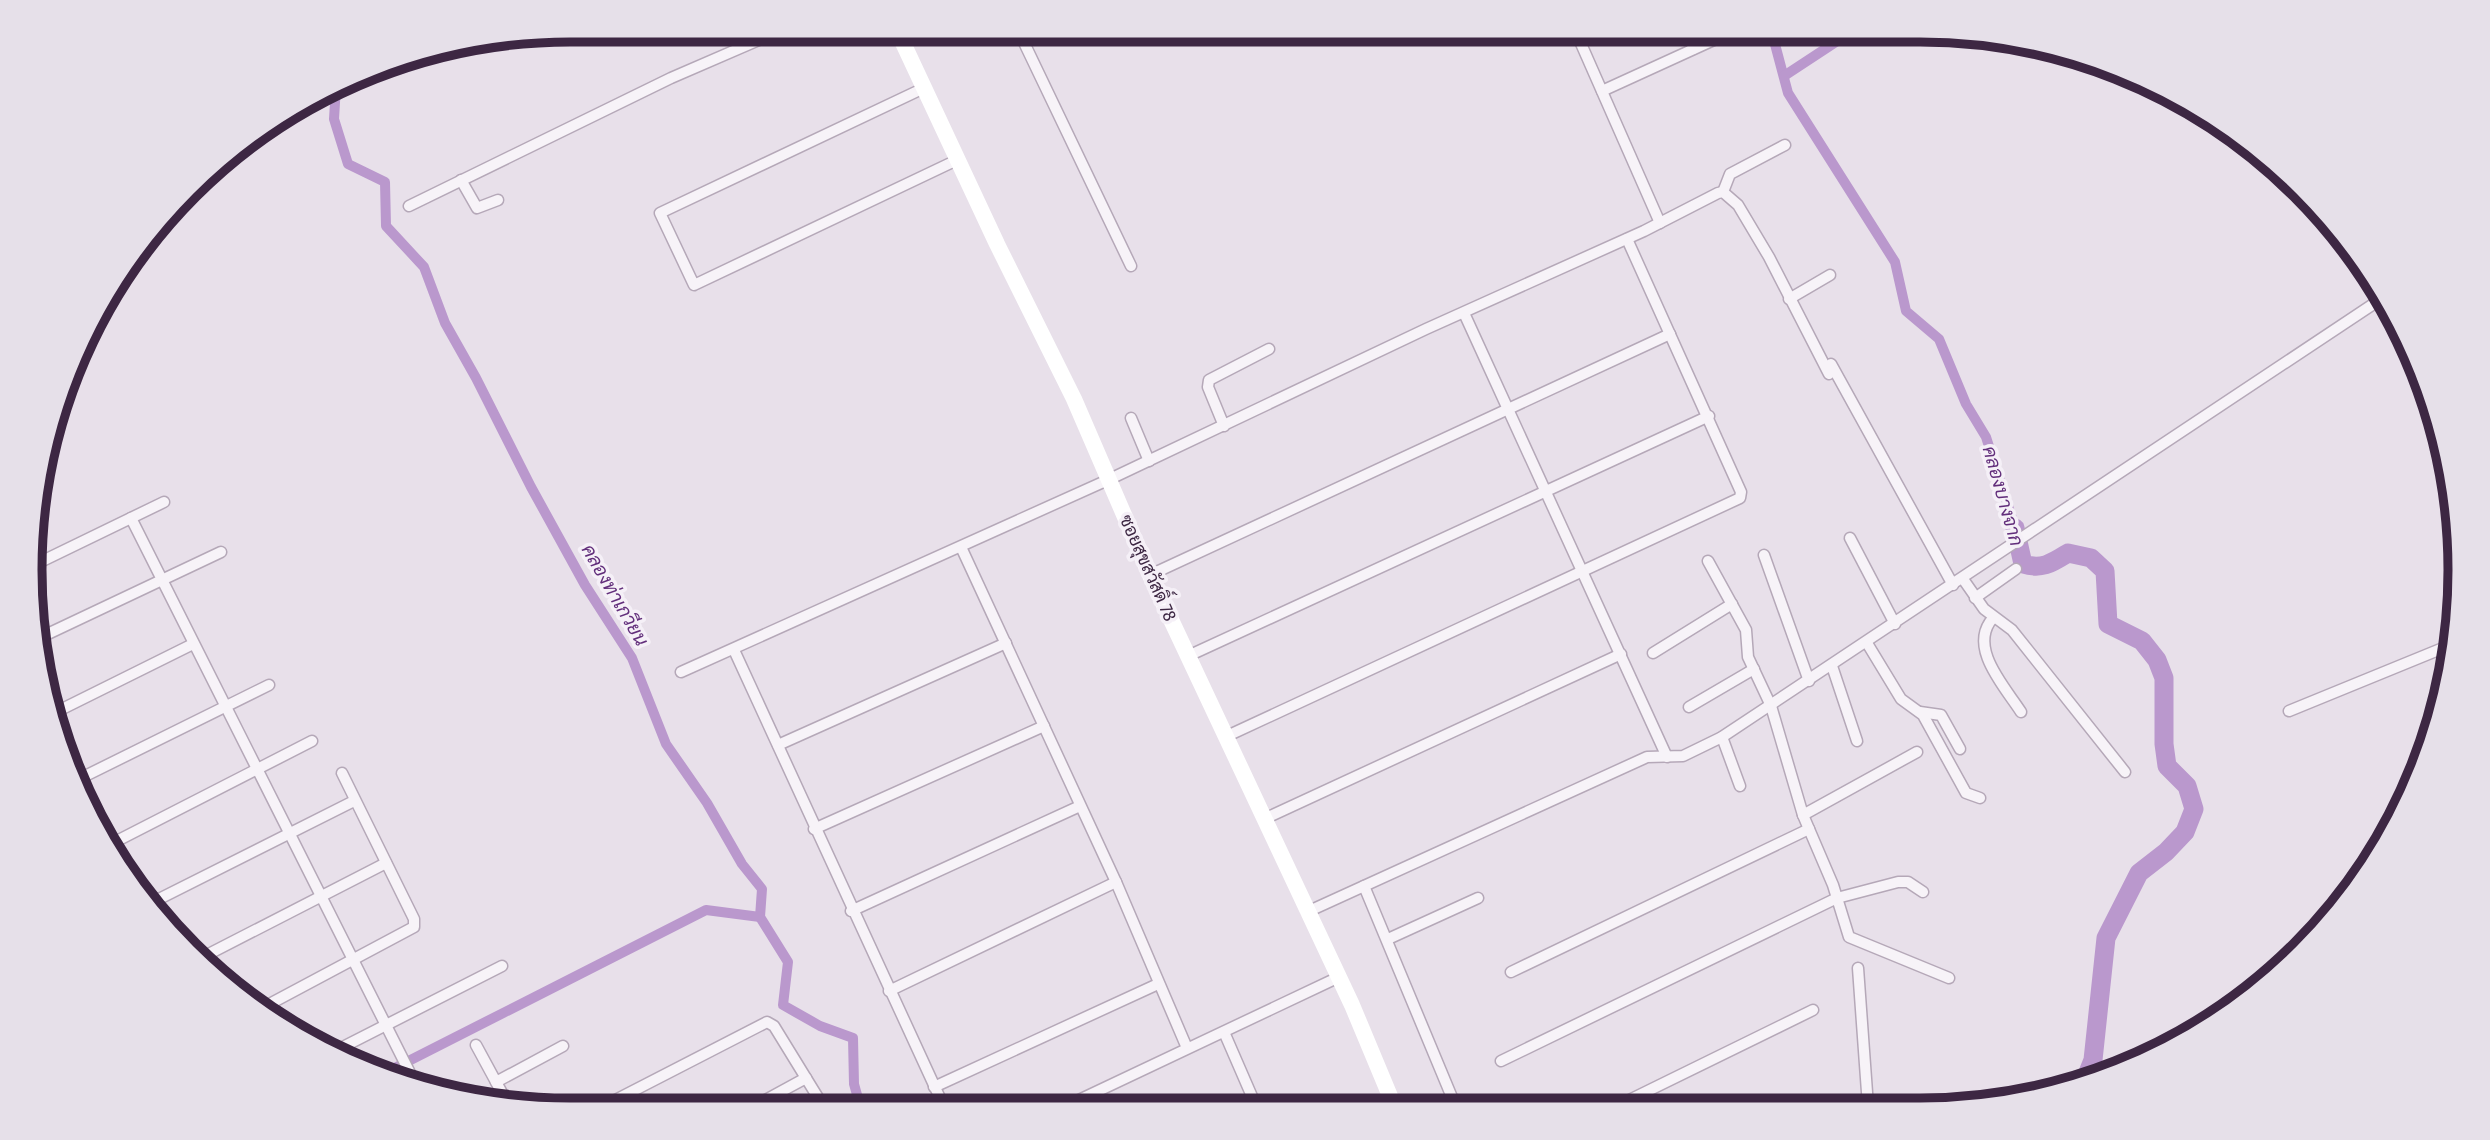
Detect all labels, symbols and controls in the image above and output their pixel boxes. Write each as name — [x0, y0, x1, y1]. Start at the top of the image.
water label: คลองบางจาก — [1978, 443, 2028, 549]
street label: ซอยสุขสวัสดิ์ 78 — [1114, 509, 1186, 625]
water label: คลองท่าเกวียน — [577, 540, 654, 650]

